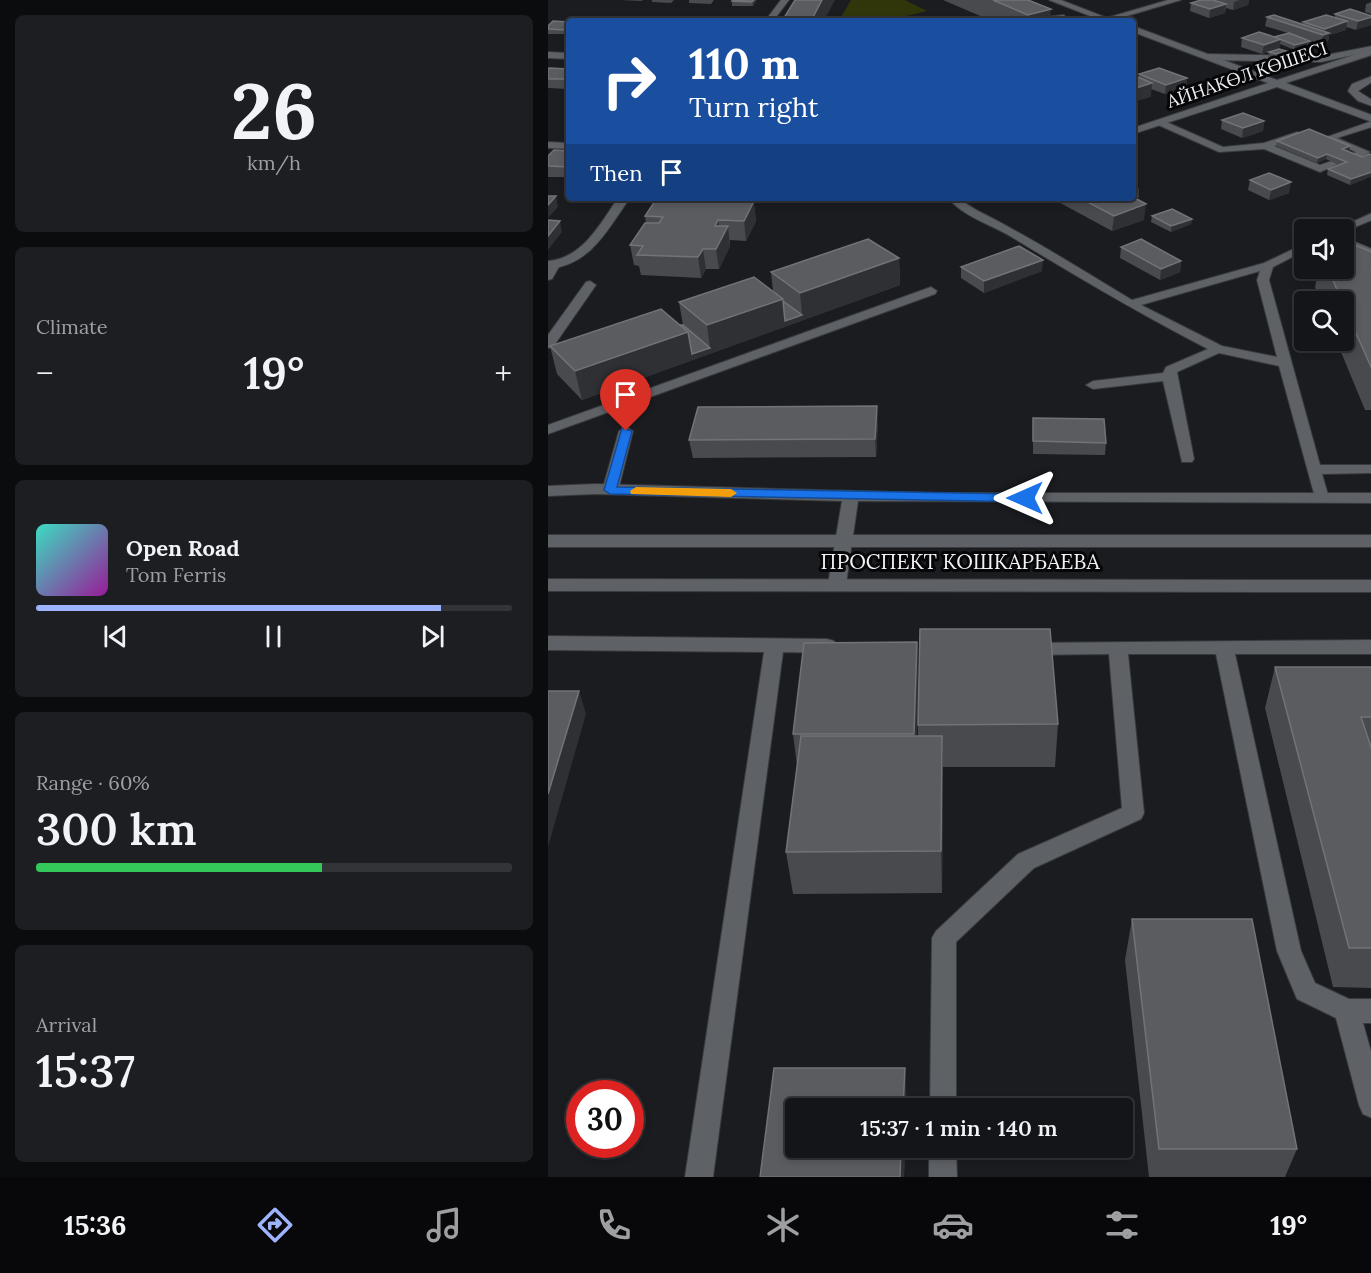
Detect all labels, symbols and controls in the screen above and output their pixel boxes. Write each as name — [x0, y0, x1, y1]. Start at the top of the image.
street label: АЙНАКӨЛ КӨШЕСІ — [1163, 36, 1330, 113]
text: 110 m — [689, 37, 800, 91]
icon: right — [590, 42, 668, 120]
text: 26 — [231, 61, 317, 160]
text: Turn right — [689, 90, 818, 124]
text: km/h — [247, 150, 301, 175]
icon: arrive — [655, 156, 688, 189]
text: Then — [590, 159, 643, 187]
map controls — [1294, 219, 1354, 351]
button: sound — [1294, 219, 1354, 279]
button: search — [1294, 291, 1354, 351]
text: Climate — [36, 314, 108, 339]
text: 19° — [243, 344, 305, 401]
text: − — [36, 352, 54, 394]
text: + — [495, 352, 512, 394]
pin — [600, 369, 651, 431]
icon: arrive — [609, 378, 642, 411]
position arrow — [993, 466, 1057, 530]
text: Open Road — [126, 534, 240, 562]
street label: ПРОСПЕКТ КОШКАРБАЕВА — [820, 548, 1100, 575]
text: Tom Ferris — [126, 562, 226, 587]
icon: previous — [99, 620, 132, 653]
icon: pause — [257, 620, 290, 653]
icon: next — [416, 620, 449, 653]
text: Range · 60% — [36, 770, 150, 795]
text: 300 km — [36, 800, 197, 857]
text: Arrival — [36, 1012, 97, 1037]
text: 15:37 — [36, 1042, 135, 1099]
speed limit sign: 30 — [566, 1080, 644, 1158]
text: 15:37 · 1 min · 140 m — [860, 1114, 1058, 1142]
icon: directions — [254, 1204, 296, 1246]
icon: music — [423, 1204, 465, 1246]
icon: phone — [593, 1204, 635, 1246]
icon: climate — [762, 1204, 804, 1246]
icon: car — [932, 1204, 974, 1246]
icon: filters — [1101, 1204, 1143, 1246]
text: 15:36 — [64, 1208, 127, 1242]
text: 19° — [1270, 1208, 1307, 1242]

